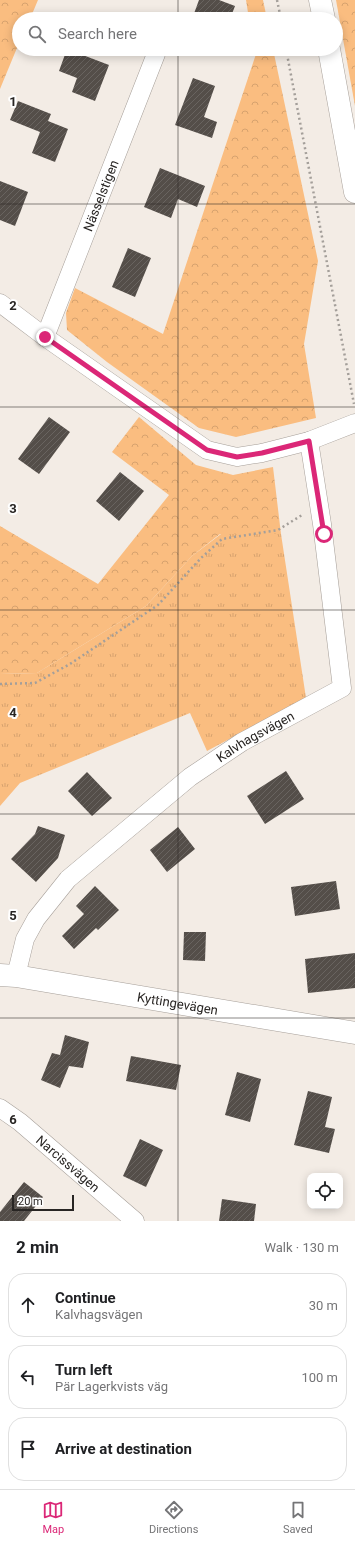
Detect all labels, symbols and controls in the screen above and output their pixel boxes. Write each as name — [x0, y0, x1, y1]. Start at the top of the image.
search box — [12, 12, 343, 56]
icon: search — [26, 23, 48, 45]
text: Search here — [58, 25, 137, 43]
text: 1 — [9, 94, 17, 109]
street label: Nässelstigen — [80, 158, 121, 233]
text: 2 — [9, 298, 17, 313]
route end — [36, 328, 54, 346]
text: 3 — [9, 501, 17, 516]
route start — [315, 525, 333, 543]
text: 4 — [9, 705, 17, 720]
street label: Kalvhagsvägen — [213, 708, 297, 765]
text: 5 — [9, 908, 17, 923]
street label: Kyttingevägen — [136, 989, 219, 1017]
text: 6 — [9, 1112, 17, 1127]
street label: Narcissvägen — [33, 1132, 103, 1195]
map controls — [307, 1173, 343, 1209]
button: locate — [307, 1173, 343, 1209]
scale bar — [12, 1193, 74, 1212]
text: 20 m — [18, 1195, 43, 1208]
text: 2 min — [16, 1237, 59, 1257]
text: Walk · 130 m — [264, 1240, 339, 1255]
text: Continue — [55, 1289, 116, 1307]
icon: ahead — [17, 1294, 39, 1316]
text: 30 m — [309, 1298, 338, 1313]
text: Kalvhagsvägen — [55, 1307, 143, 1322]
text: Turn left — [55, 1361, 112, 1379]
icon: left — [17, 1366, 39, 1388]
text: 100 m — [301, 1370, 338, 1385]
text: Pär Lagerkvists väg — [55, 1379, 168, 1394]
icon: arrive — [17, 1438, 39, 1460]
text: Arrive at destination — [55, 1440, 192, 1458]
tab: Map — [42, 1499, 64, 1536]
tab: Directions — [149, 1499, 198, 1536]
tab: Saved — [283, 1499, 313, 1536]

